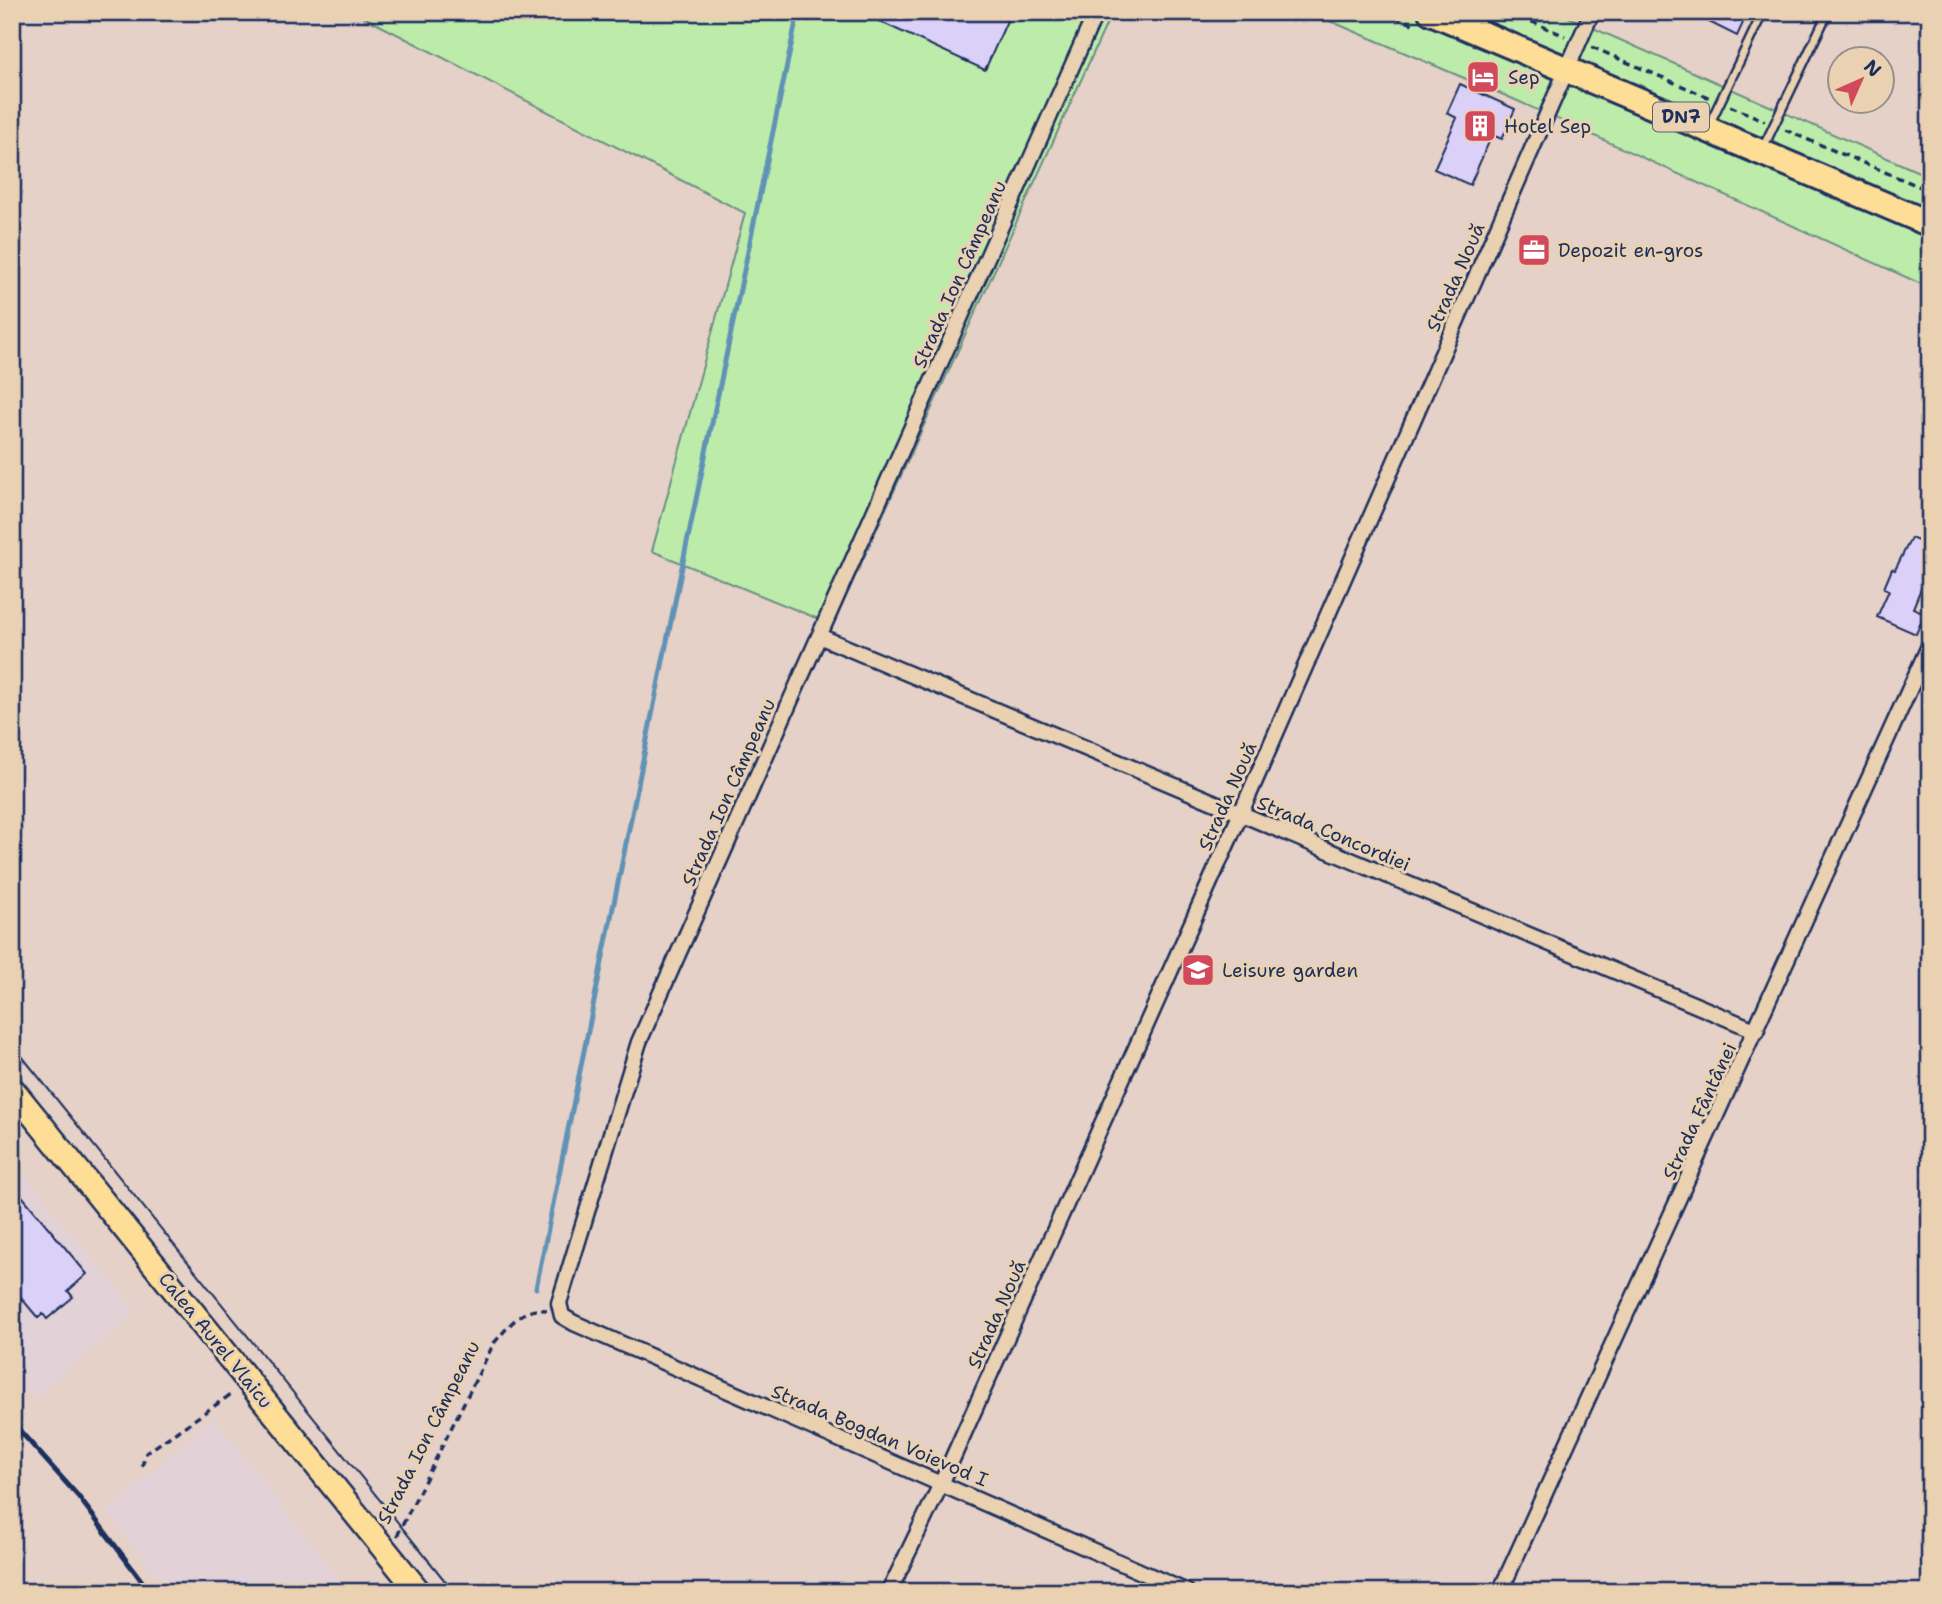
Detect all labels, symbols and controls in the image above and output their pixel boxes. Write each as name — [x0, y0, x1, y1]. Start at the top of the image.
north arrow — [1826, 46, 1896, 116]
text: N — [1859, 54, 1887, 82]
hotel icon: Sep — [1464, 58, 1502, 96]
place label: Sep — [1508, 65, 1540, 90]
road number: DN7 — [1653, 103, 1709, 132]
building icon: Hotel Sep — [1461, 107, 1499, 145]
place label: Hotel Sep — [1504, 114, 1591, 139]
street label: Strada Ion Câmpeanu — [907, 177, 1012, 372]
street label: Strada Nouă — [1420, 219, 1491, 336]
office icon: Depozit en-gros — [1515, 231, 1553, 269]
place label: Depozit en-gros — [1558, 238, 1703, 263]
street label: Strada Ion Câmpeanu — [676, 695, 781, 890]
street label: Strada Nouă — [1192, 738, 1263, 855]
street label: Strada Concordiei — [1253, 790, 1414, 877]
school or university icon: Leisure garden — [1179, 951, 1217, 989]
place label: Leisure garden — [1222, 958, 1358, 983]
street label: Strada Fântânei — [1657, 1039, 1742, 1184]
street label: Strada Nouă — [961, 1256, 1032, 1373]
street label: Calea Aurel Vlaicu — [153, 1267, 278, 1414]
street label: Strada Ion Câmpeanu — [371, 1336, 486, 1528]
street label: Strada Bogdan Voievod I — [768, 1378, 992, 1492]

